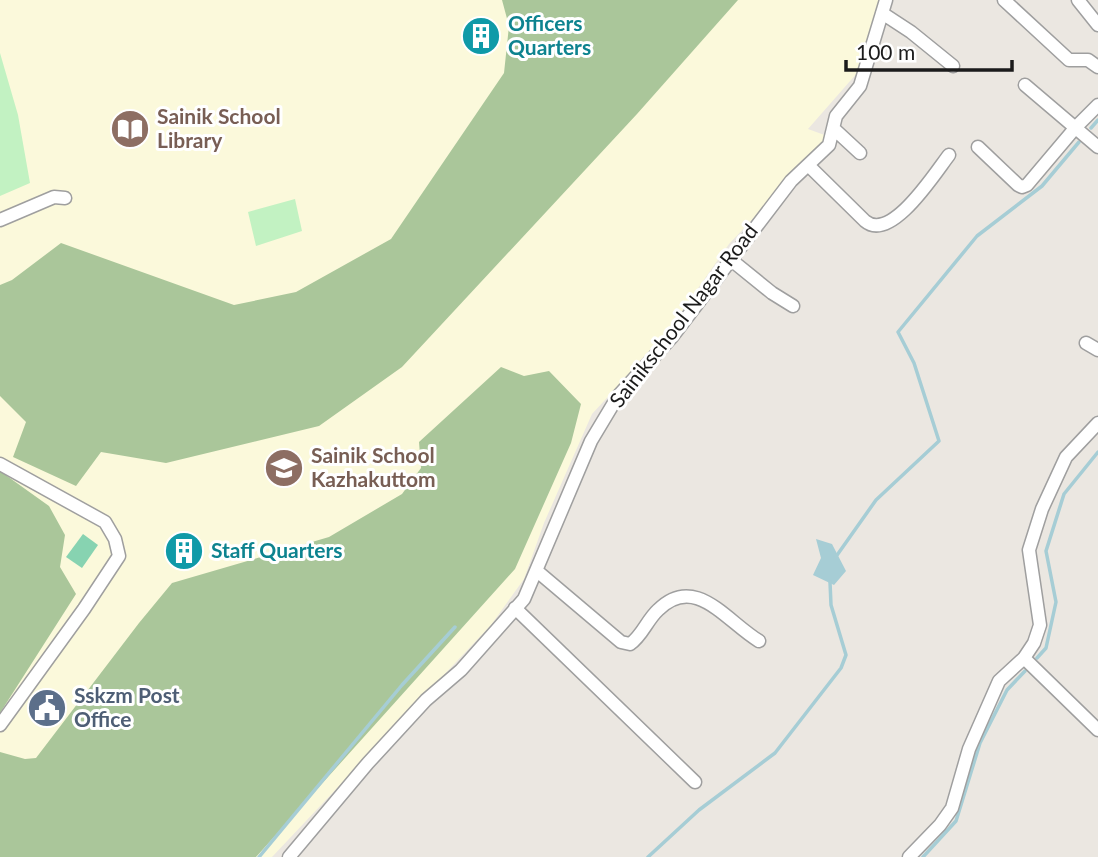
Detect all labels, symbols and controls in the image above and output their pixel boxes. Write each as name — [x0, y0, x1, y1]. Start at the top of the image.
place label: Officers Quarters — [508, 10, 591, 59]
building icon: Officers Quarters — [460, 15, 502, 57]
scale bar — [846, 28, 1012, 72]
text: 100 m — [856, 39, 915, 64]
place label: Sainik School Library — [157, 103, 281, 152]
library icon: Sainik School Library — [109, 108, 151, 150]
street label: Sainikschool Nagar Road — [603, 218, 762, 412]
place label: Sainik School Kazhakuttom — [311, 442, 436, 491]
school or university icon: Sainik School Kazhakuttom — [263, 447, 305, 489]
building icon: Staff Quarters — [163, 530, 205, 572]
place label: Staff Quarters — [211, 537, 343, 562]
place label: Sskzm Post Office — [74, 682, 180, 731]
public building icon: Sskzm Post Office — [26, 687, 68, 729]

